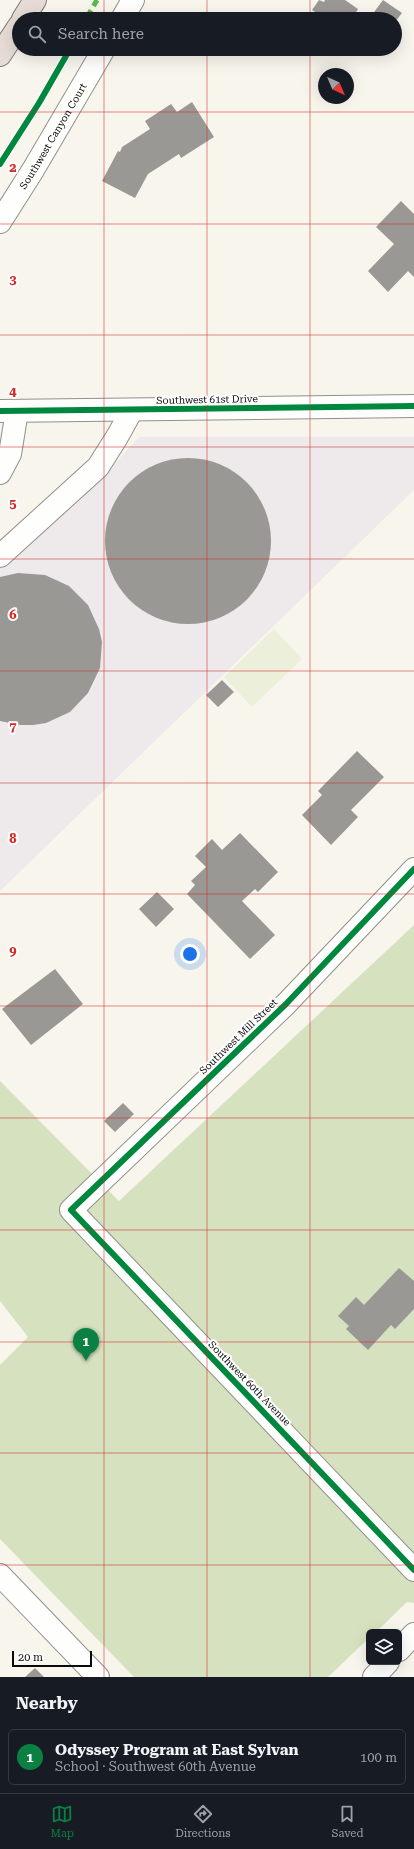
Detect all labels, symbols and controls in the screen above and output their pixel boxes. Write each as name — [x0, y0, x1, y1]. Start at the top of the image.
search box — [12, 12, 402, 56]
icon: search — [26, 23, 48, 45]
text: Search here — [58, 25, 144, 43]
north arrow — [318, 68, 354, 104]
street label: Southwest Canyon Court — [18, 81, 89, 191]
text: 2 — [9, 160, 17, 175]
text: 3 — [9, 272, 17, 287]
text: 4 — [9, 384, 17, 399]
street label: Southwest 61st Drive — [156, 393, 258, 406]
text: 5 — [9, 496, 17, 511]
text: 6 — [9, 607, 17, 622]
text: 7 — [9, 719, 17, 734]
text: 8 — [9, 831, 17, 846]
text: 9 — [9, 943, 17, 958]
your location — [180, 944, 200, 964]
street label: Southwest Mill Street — [197, 996, 280, 1076]
pin: 1 — [73, 1328, 99, 1361]
street label: Southwest 60th Avenue — [206, 1339, 293, 1428]
map controls — [366, 1629, 402, 1665]
button: layers — [366, 1629, 402, 1665]
scale bar — [12, 1649, 92, 1668]
text: 20 m — [18, 1651, 43, 1664]
text: Nearby — [16, 1693, 78, 1713]
text: Odyssey Program at East Sylvan — [55, 1741, 299, 1759]
text: 1 — [26, 1750, 34, 1765]
text: 100 m — [360, 1750, 397, 1765]
text: School · Southwest 60th Avenue — [55, 1759, 256, 1774]
tab: Map — [51, 1803, 74, 1840]
tab: Directions — [175, 1803, 230, 1840]
tab: Saved — [332, 1803, 363, 1840]

